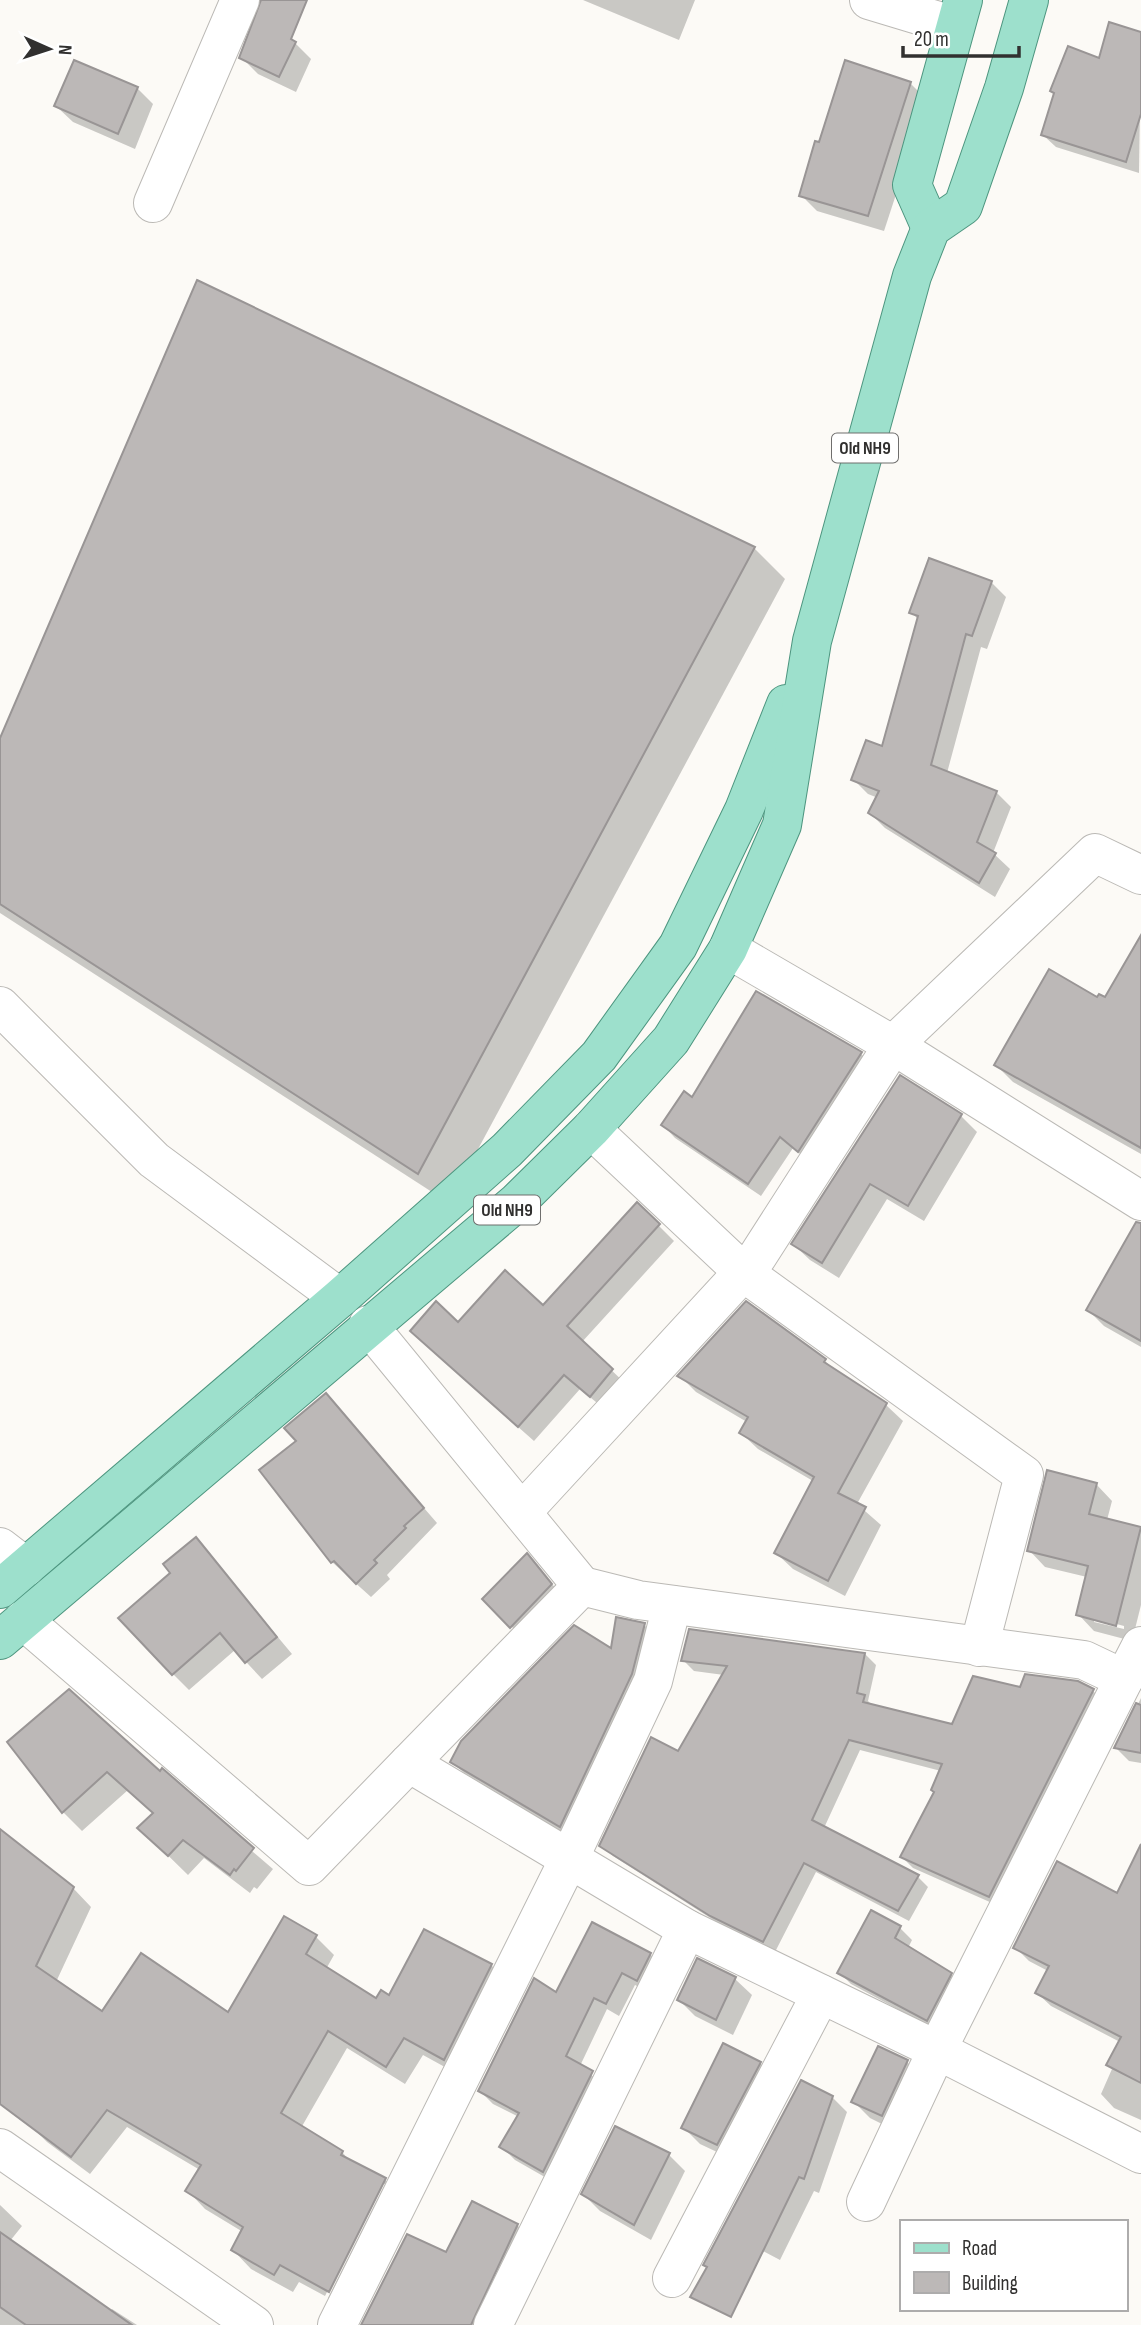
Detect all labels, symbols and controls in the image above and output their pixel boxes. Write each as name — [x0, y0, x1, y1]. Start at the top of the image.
north arrow — [14, 14, 84, 84]
scale bar — [903, 14, 1018, 58]
text: 20 m — [914, 27, 949, 52]
text: N — [53, 44, 76, 55]
road number: Old NH9 — [832, 434, 898, 462]
road number: Old NH9 — [474, 1196, 540, 1224]
legend — [900, 2220, 1127, 2311]
text: Road — [962, 2236, 997, 2261]
text: Building — [962, 2271, 1018, 2296]

